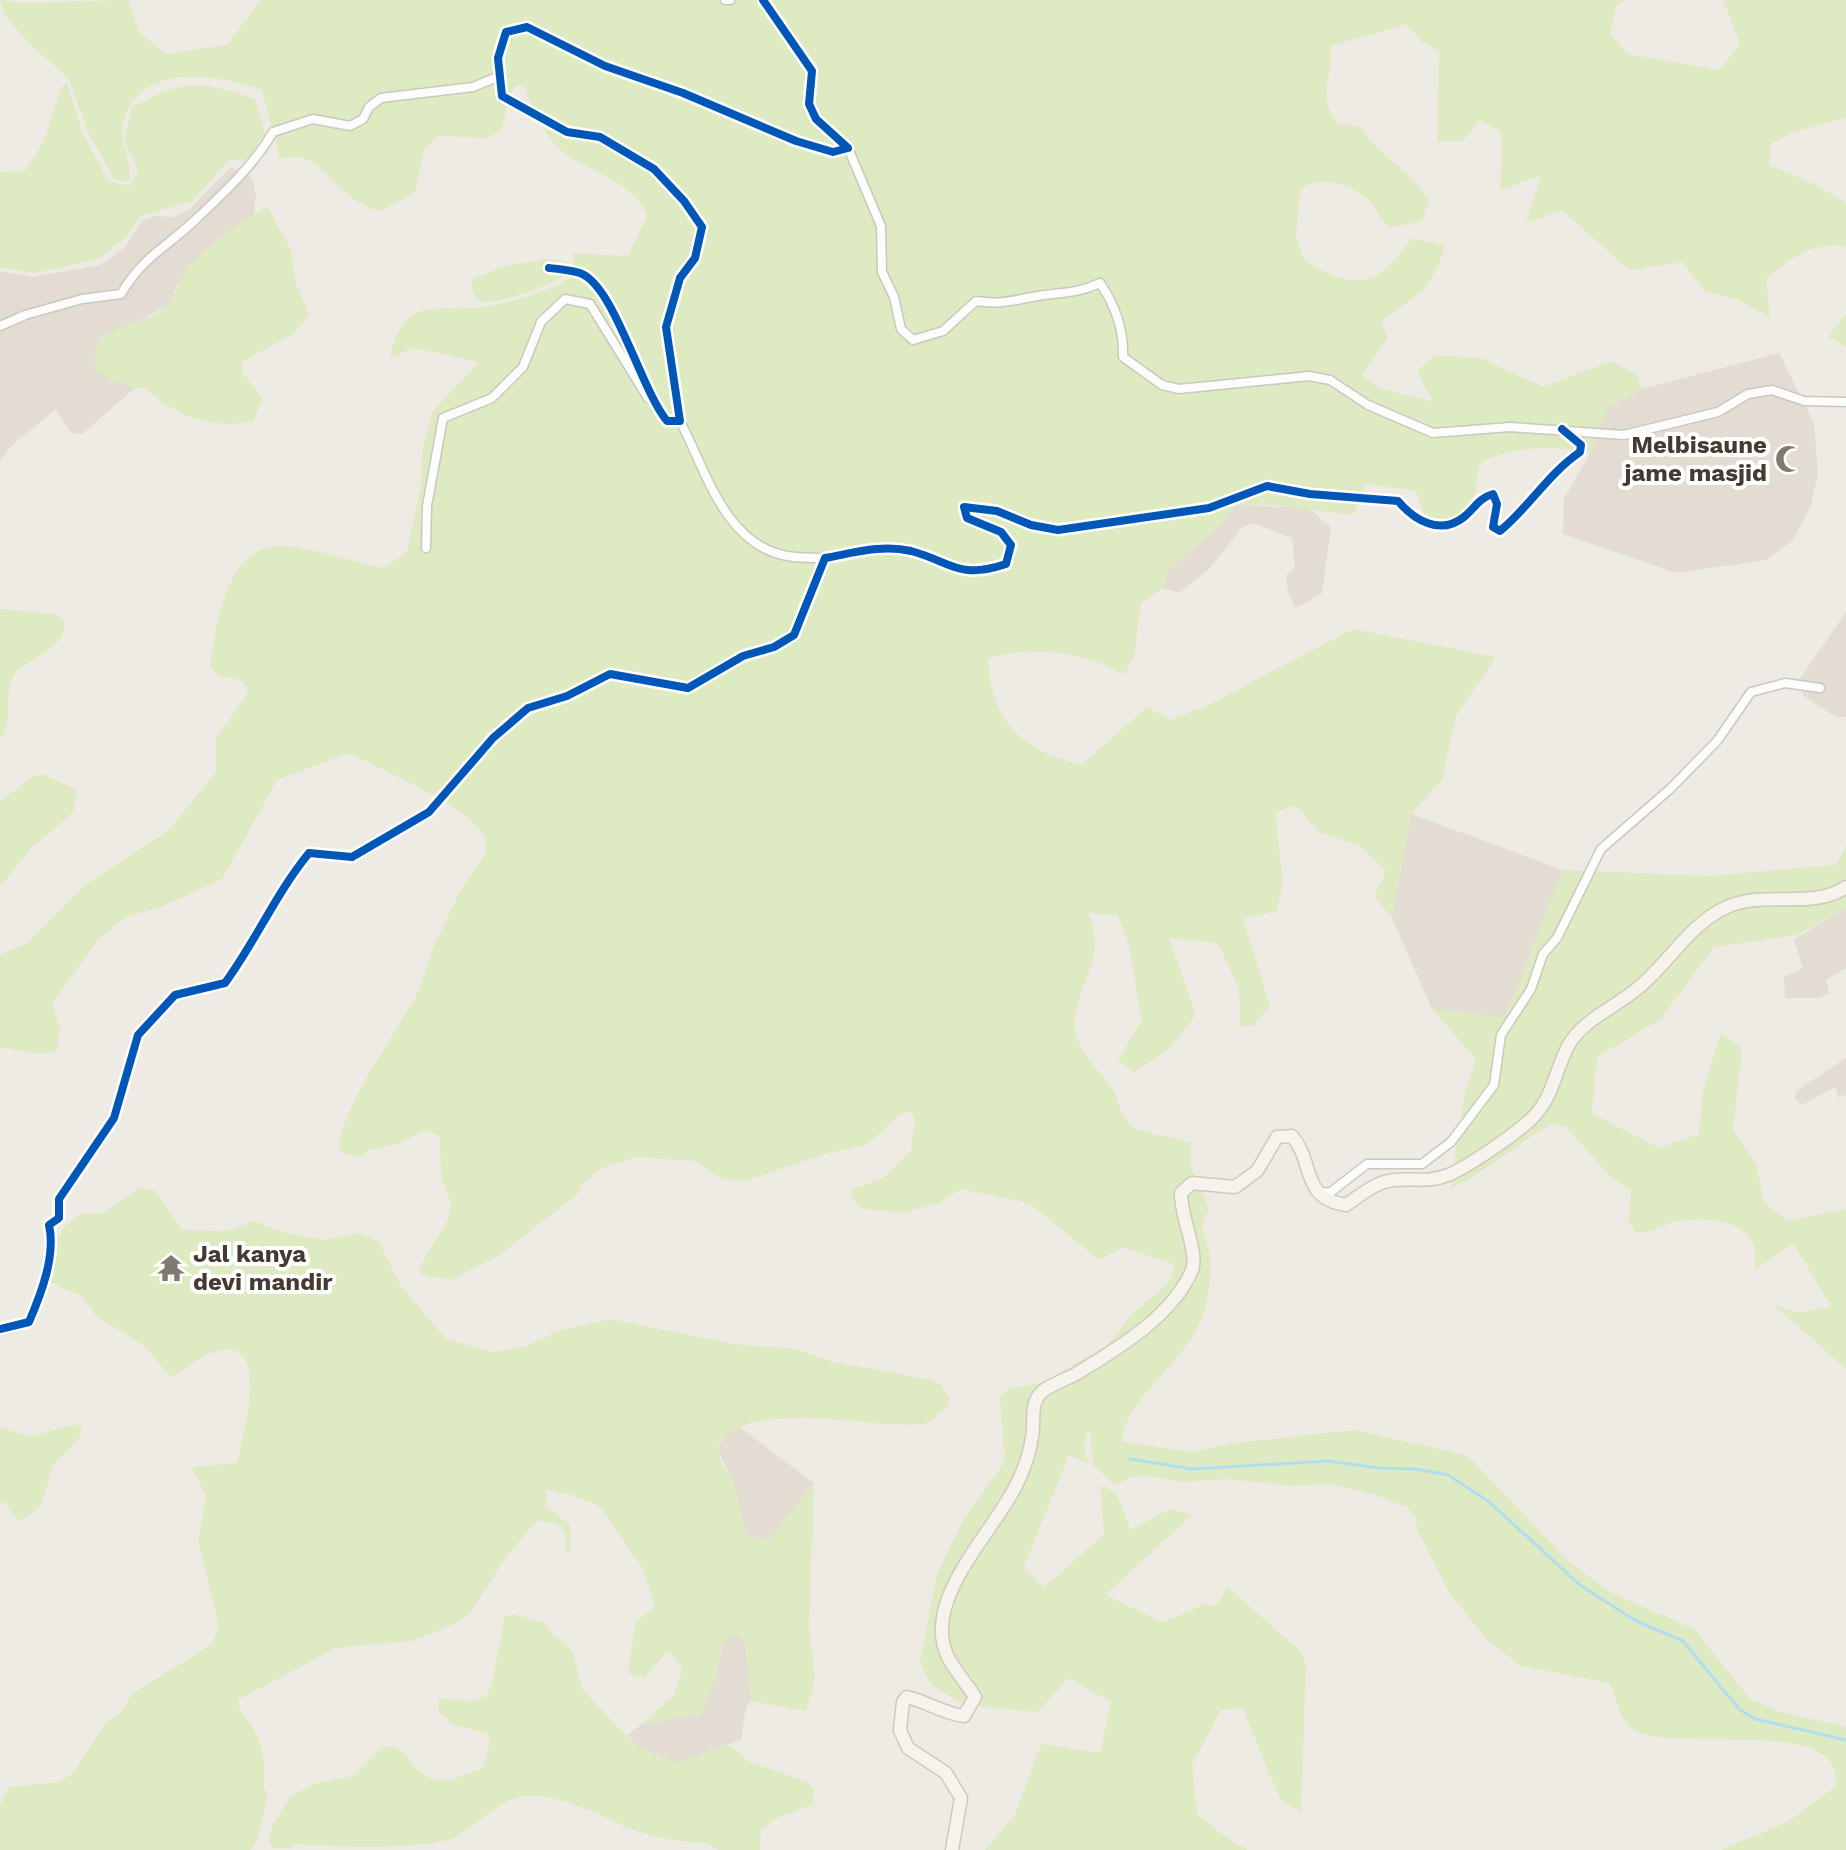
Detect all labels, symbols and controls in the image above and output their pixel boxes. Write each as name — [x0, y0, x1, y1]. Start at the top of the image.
place label: Melbisaune jame masjid — [1621, 431, 1767, 487]
mosque icon: Melbisaune jame masjid — [1774, 444, 1804, 474]
place label: Jal kanya devi mandir — [193, 1240, 333, 1296]
temple icon: Jal kanya devi mandir — [156, 1253, 186, 1283]

